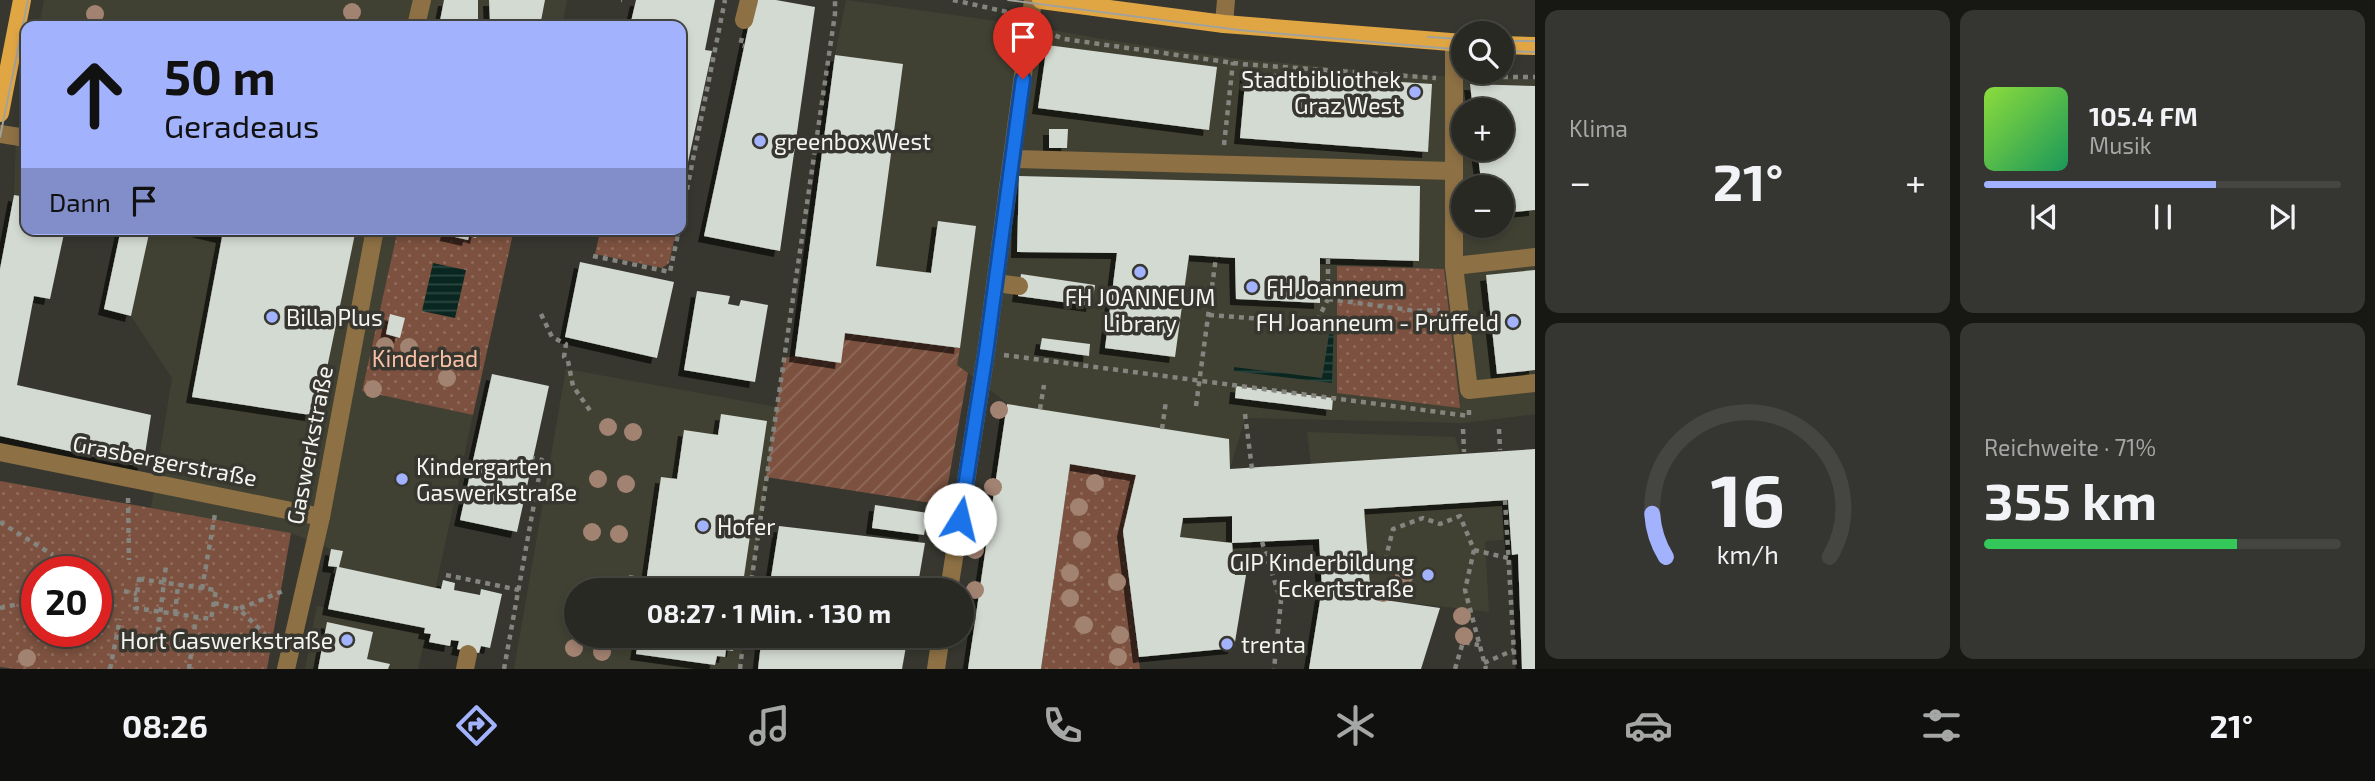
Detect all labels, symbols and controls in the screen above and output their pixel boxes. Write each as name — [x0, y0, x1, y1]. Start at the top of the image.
pin — [993, 7, 1053, 79]
icon: arrive — [1004, 18, 1042, 56]
map controls — [1451, 21, 1514, 238]
button: search — [1451, 21, 1514, 84]
text: 50 m — [164, 46, 276, 105]
icon: ahead — [49, 49, 140, 140]
place label: Stadtbibliothek Graz West — [1241, 65, 1401, 119]
marker: Stadtbibliothek Graz West — [1407, 84, 1423, 100]
button: + — [1451, 98, 1514, 161]
text: 105.4 FM — [2089, 100, 2198, 131]
text: Geradeaus — [164, 106, 319, 144]
text: Klima — [1569, 114, 1628, 142]
place label: greenbox West — [774, 127, 931, 155]
text: Musik — [2089, 131, 2151, 159]
marker: greenbox West — [752, 133, 768, 149]
text: 21° — [1713, 149, 1783, 211]
text: − — [1569, 158, 1591, 204]
text: + — [1905, 158, 1926, 204]
button: − — [1451, 175, 1514, 238]
icon: arrive — [125, 182, 163, 220]
text: Dann — [49, 186, 111, 217]
icon: previous — [2025, 198, 2063, 236]
icon: pause — [2144, 198, 2182, 236]
icon: next — [2263, 198, 2301, 236]
marker: FH JOANNEUM Library — [1132, 264, 1148, 280]
place label: FH Joanneum — [1266, 273, 1404, 301]
marker: FH Joanneum — [1244, 279, 1260, 295]
place label: FH JOANNEUM Library — [1065, 283, 1215, 337]
place label: Billa Plus — [286, 303, 383, 331]
place label: FH Joanneum - Prüffeld — [1256, 308, 1499, 336]
marker: Billa Plus — [264, 309, 280, 325]
marker: FH Joanneum - Prüffeld — [1505, 314, 1521, 330]
park label: Kinderbad — [372, 344, 478, 372]
street label: Gaswerkstraße — [280, 363, 338, 527]
street label: Grasbergerstraße — [71, 428, 259, 492]
text: Reichweite · 71% — [1984, 433, 2156, 461]
place label: Kindergarten Gaswerkstraße — [416, 452, 577, 506]
text: 16 — [1710, 454, 1785, 542]
text: 355 km — [1984, 468, 2157, 530]
marker: Kindergarten Gaswerkstraße — [394, 471, 410, 487]
position arrow — [923, 482, 997, 556]
place label: Hofer — [717, 512, 776, 540]
marker: Hofer — [695, 518, 711, 534]
text: km/h — [1716, 539, 1779, 569]
place label: GIP Kinderbildung Eckertstraße — [1230, 548, 1414, 602]
speed limit sign: 20 — [21, 556, 112, 647]
marker: GIP Kinderbildung Eckertstraße — [1420, 567, 1436, 583]
text: 08:27 · 1 Min. · 130 m — [647, 597, 891, 628]
place label: Hort Gaswerkstraße — [120, 626, 333, 654]
place label: trenta — [1241, 630, 1306, 658]
marker: Hort Gaswerkstraße — [339, 632, 355, 648]
marker: trenta — [1219, 636, 1235, 652]
icon: directions — [452, 701, 501, 750]
icon: music — [745, 701, 794, 750]
icon: phone — [1038, 701, 1087, 750]
icon: climate — [1331, 701, 1380, 750]
icon: car — [1624, 701, 1673, 750]
icon: filters — [1917, 701, 1966, 750]
text: 08:26 — [122, 706, 208, 744]
text: 21° — [2209, 706, 2253, 744]

